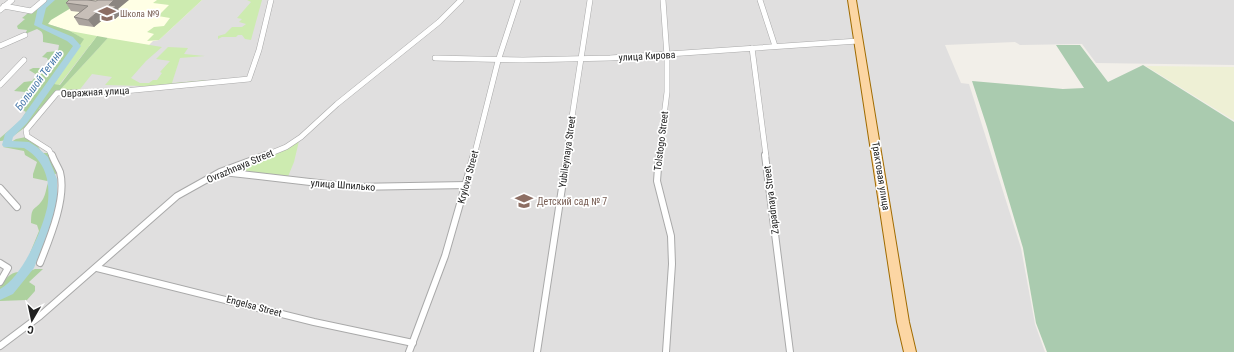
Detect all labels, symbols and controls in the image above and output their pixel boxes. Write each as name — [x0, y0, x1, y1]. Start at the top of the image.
school or university icon: Школа №9 — [97, 4, 117, 24]
place label: Школа №9 — [120, 9, 159, 19]
water label: Большой Тегинь — [12, 47, 66, 113]
street label: улица Кирова — [618, 49, 676, 63]
street label: Овражная улица — [60, 85, 130, 99]
street label: Tolstogo Street — [652, 110, 670, 172]
street label: Yubileynaya Street — [557, 115, 577, 189]
street label: Трактовая улица — [870, 141, 892, 211]
street label: Ovrazhnaya Street — [205, 147, 275, 185]
street label: Krylova Street — [456, 149, 480, 205]
street label: Zapadnaya Street — [761, 165, 781, 235]
street label: улица Шпилько — [310, 177, 376, 193]
school or university icon: Детский сад № 7 — [514, 191, 534, 211]
place label: Детский сад № 7 — [537, 196, 607, 207]
street label: Engelsa Street — [225, 293, 283, 319]
north arrow — [12, 300, 52, 340]
text: С — [26, 322, 35, 336]

